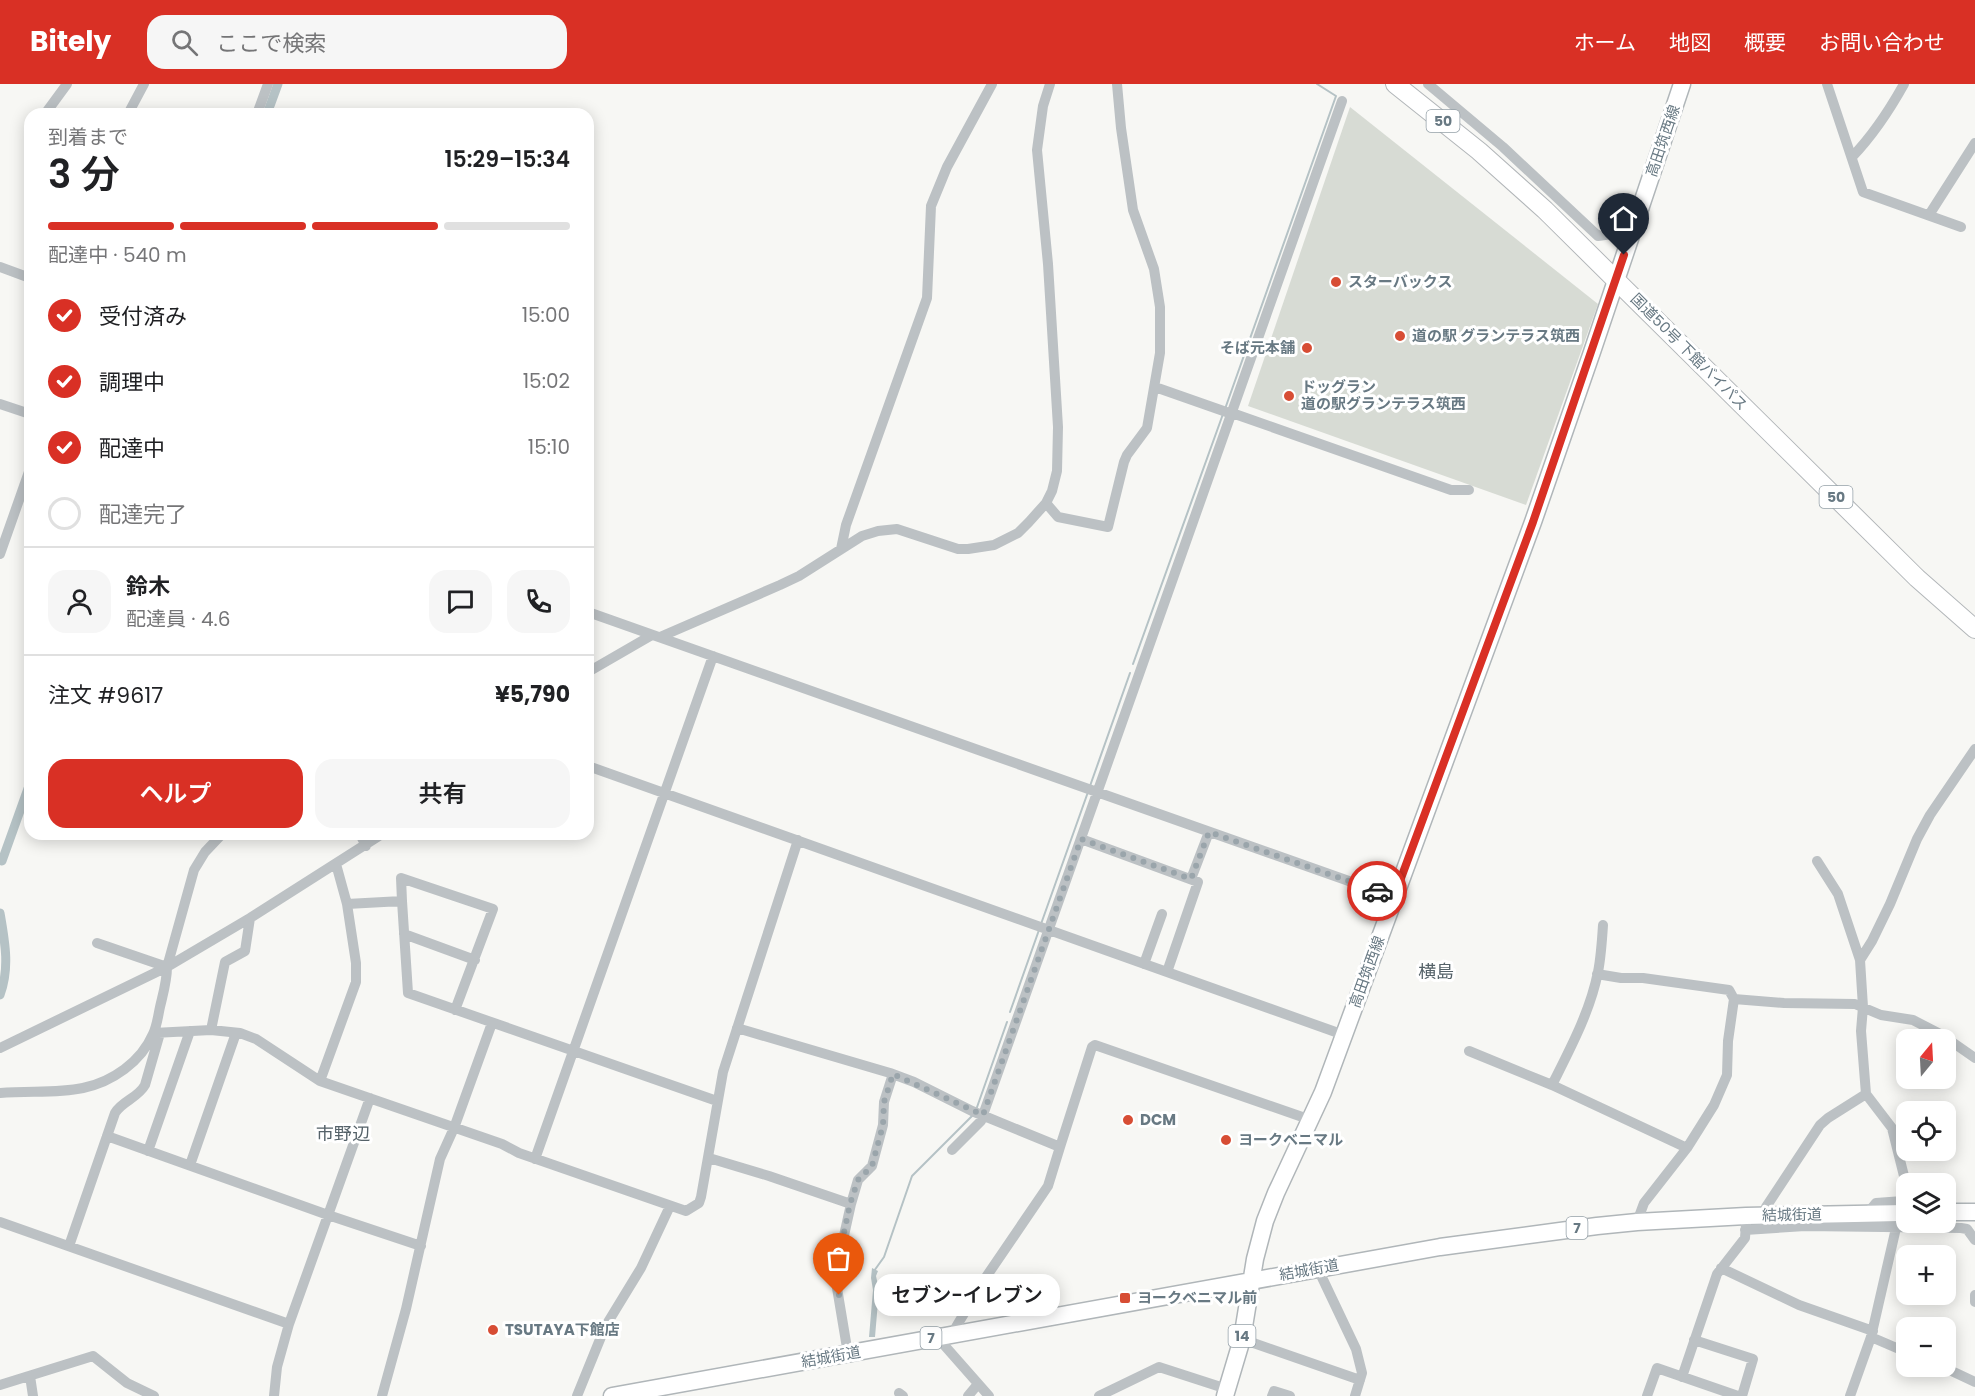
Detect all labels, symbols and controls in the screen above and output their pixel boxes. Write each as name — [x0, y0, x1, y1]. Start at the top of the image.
search box — [147, 15, 567, 69]
text: Bitely — [30, 22, 111, 61]
icon: search — [168, 26, 201, 59]
text: ここで検索 — [216, 28, 326, 59]
text: ホーム — [1574, 28, 1636, 57]
text: 地図 — [1669, 28, 1711, 57]
text: 概要 — [1744, 28, 1786, 57]
text: お問い合わせ — [1819, 28, 1945, 57]
street label: 高田筑西線 — [1640, 102, 1685, 180]
road number: 50 — [1426, 110, 1460, 132]
text: 到着まで — [48, 123, 128, 151]
text: 15:29–15:34 — [445, 144, 570, 175]
text: 3 分 — [48, 147, 120, 202]
pin — [1598, 193, 1649, 255]
icon: home — [1607, 202, 1640, 235]
text: 配達中 · 540 m — [48, 241, 187, 269]
place label: スターバックス — [1348, 271, 1452, 292]
marker: スターバックス — [1329, 275, 1343, 289]
street label: 国道50号 下館バイパス — [1626, 289, 1752, 415]
icon: check — [48, 299, 81, 332]
text: 受付済み — [99, 301, 187, 332]
text: 15:00 — [522, 301, 570, 329]
place label: 道の駅 グランテラス筑西 — [1412, 325, 1580, 346]
marker: 道の駅 グランテラス筑西 — [1393, 329, 1407, 343]
place label: そば元本舗 — [1220, 337, 1295, 358]
marker: そば元本舗 — [1300, 341, 1314, 355]
icon: check — [48, 365, 81, 398]
text: 調理中 — [99, 367, 165, 398]
text: 15:02 — [523, 367, 570, 395]
place label: ドッグラン 道の駅グランテラス筑西 — [1301, 376, 1466, 414]
marker: ドッグラン 道の駅グランテラス筑西 — [1282, 389, 1296, 403]
icon: check — [48, 431, 81, 464]
text: 配達中 — [99, 433, 165, 464]
text: 15:10 — [528, 433, 570, 461]
road number: 50 — [1820, 486, 1852, 508]
text: 配達完了 — [99, 499, 187, 530]
button: person — [48, 570, 111, 633]
button: chat — [429, 570, 492, 633]
button: phone — [507, 570, 570, 633]
text: 鈴木 — [126, 571, 170, 602]
text: 配達員 · 4.6 — [126, 605, 230, 633]
text: ¥5,790 — [495, 679, 570, 710]
text: 注文 #9617 — [48, 680, 163, 711]
button: ヘルプ — [48, 759, 303, 828]
button: 共有 — [315, 759, 570, 828]
courier — [1347, 861, 1407, 921]
icon: car — [1361, 875, 1394, 908]
street label: 高田筑西線 — [1344, 933, 1389, 1011]
district label: 横島 — [1418, 959, 1454, 984]
north arrow — [1896, 1029, 1956, 1089]
map controls — [1896, 1029, 1956, 1377]
button: locate — [1896, 1101, 1956, 1161]
place label: DCM — [1140, 1109, 1176, 1130]
marker: DCM — [1121, 1113, 1135, 1127]
district label: 市野辺 — [316, 1121, 370, 1146]
place label: ヨークベニマル — [1238, 1129, 1343, 1150]
marker: ヨークベニマル — [1219, 1133, 1233, 1147]
button: layers — [1896, 1173, 1956, 1233]
street label: 結城街道 — [1762, 1203, 1822, 1226]
road number: 7 — [1566, 1217, 1588, 1239]
pin — [813, 1233, 864, 1295]
icon: bag — [822, 1242, 855, 1275]
button: + — [1896, 1245, 1956, 1305]
street label: 結城街道 — [1278, 1254, 1340, 1285]
callout: セブン-イレブン — [875, 1274, 1061, 1316]
text: セブン-イレブン — [891, 1281, 1043, 1309]
place label: ヨークベニマル前 — [1137, 1287, 1257, 1308]
marker: ヨークベニマル前 — [1118, 1291, 1132, 1305]
button: − — [1896, 1317, 1956, 1377]
place label: TSUTAYA下館店 — [505, 1319, 620, 1340]
marker: TSUTAYA下館店 — [486, 1323, 500, 1337]
road number: 14 — [1228, 1325, 1256, 1347]
road number: 7 — [920, 1327, 942, 1349]
street label: 結城街道 — [800, 1341, 862, 1372]

